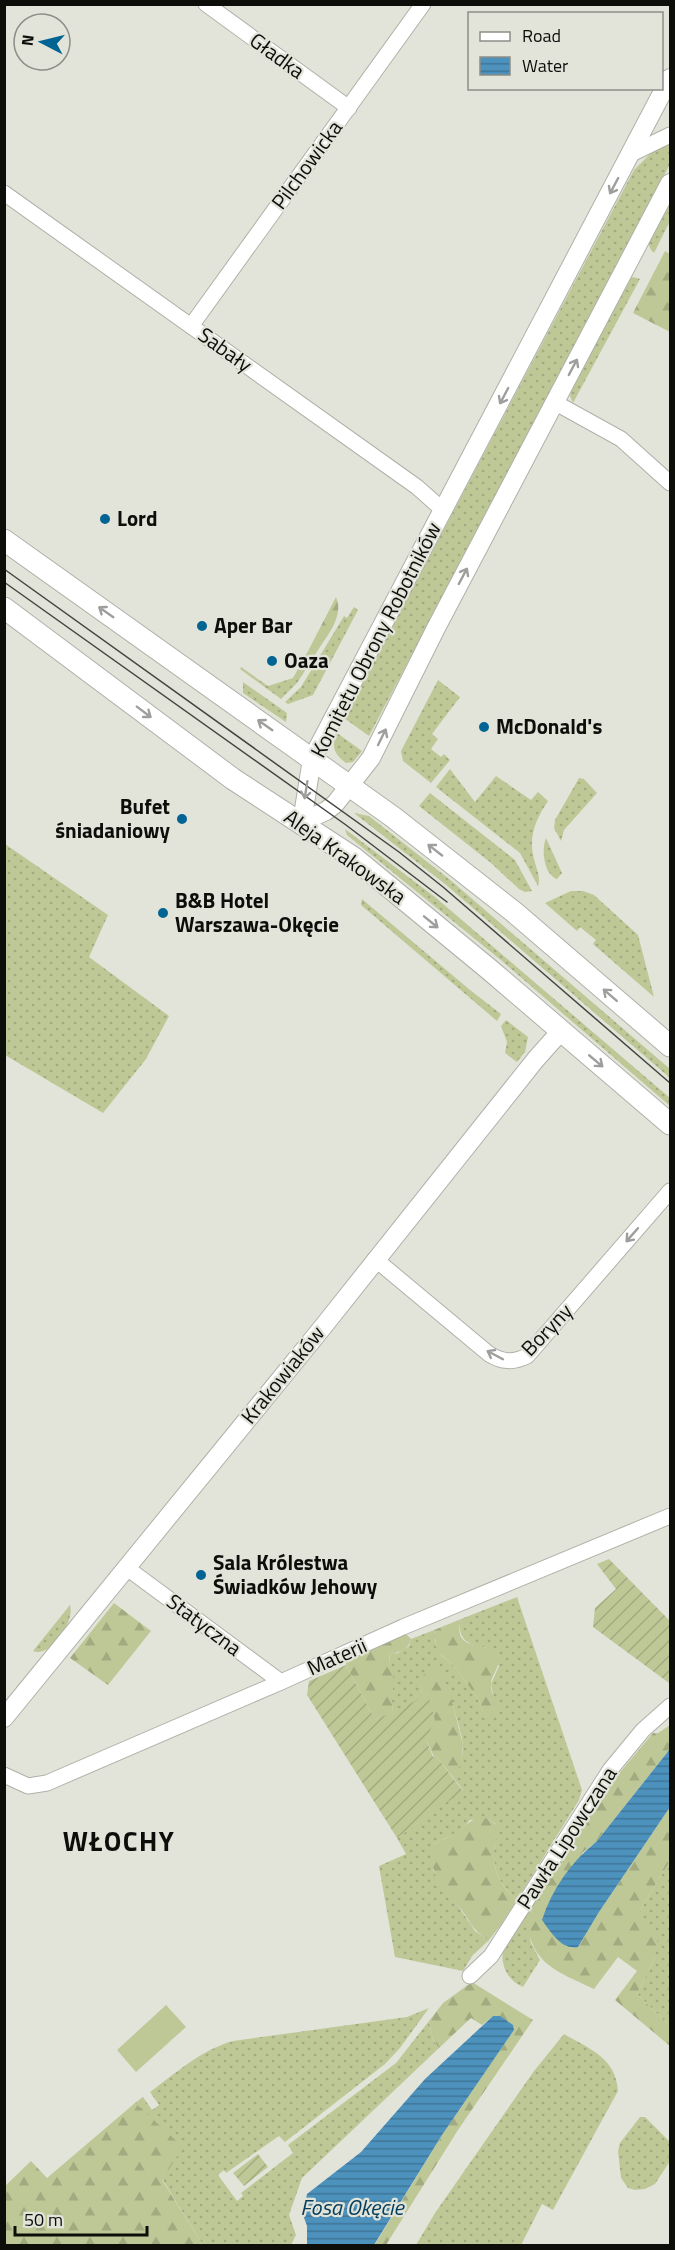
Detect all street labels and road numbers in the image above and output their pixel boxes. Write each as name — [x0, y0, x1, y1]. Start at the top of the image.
street label: Gładka — [243, 24, 312, 87]
street label: Pilchowicka — [263, 113, 350, 216]
street label: Sabały — [192, 319, 259, 380]
street label: Komitetu Obrony Robotników — [302, 516, 449, 763]
street label: Aleja Krakowska — [278, 801, 414, 912]
street label: Boryny — [513, 1296, 580, 1363]
street label: Krakowiaków — [233, 1318, 332, 1430]
street label: Statyczna — [160, 1585, 249, 1663]
street label: Materii — [301, 1629, 372, 1683]
street label: Pawła Lipowczana — [508, 1760, 625, 1915]

